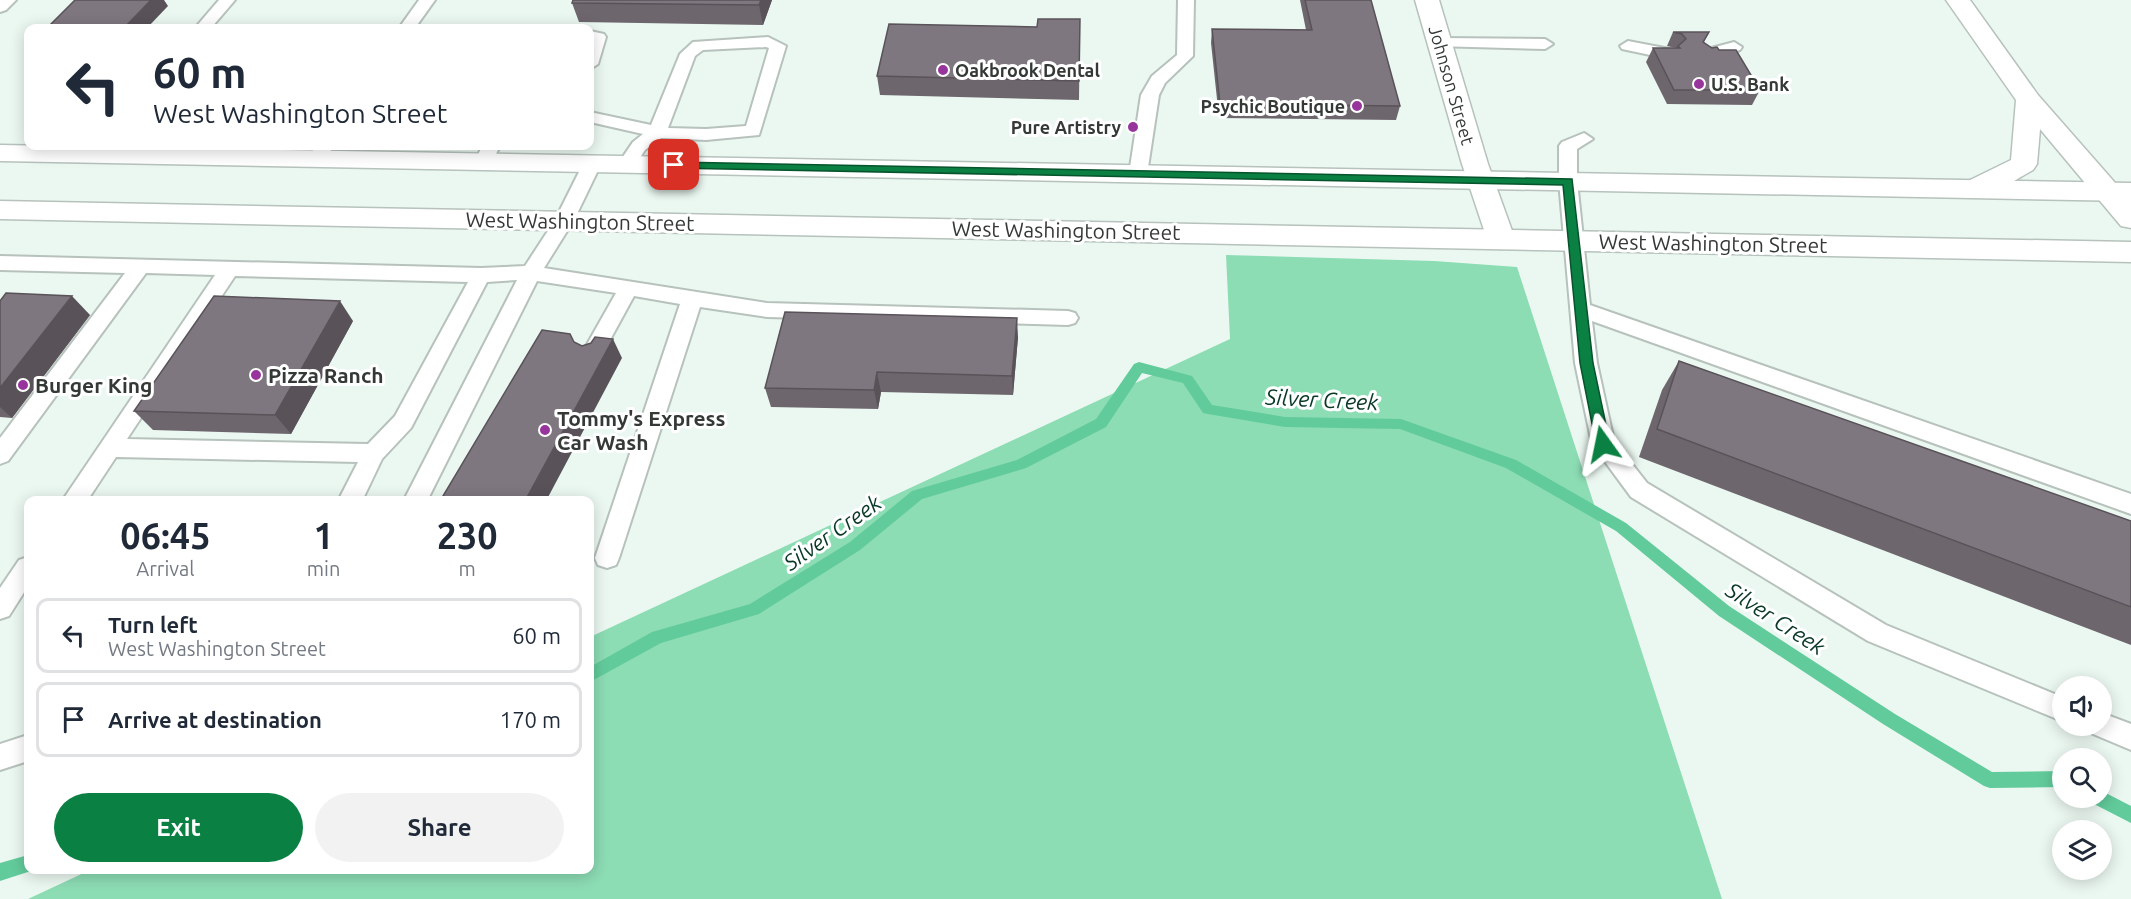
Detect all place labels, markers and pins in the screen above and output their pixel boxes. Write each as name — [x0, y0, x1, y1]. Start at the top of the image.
place label: Oakbrook Dental — [955, 60, 1100, 80]
marker: Oakbrook Dental — [936, 63, 950, 77]
place label: U.S. Bank — [1711, 74, 1789, 94]
marker: U.S. Bank — [1692, 77, 1706, 91]
place label: Psychic Boutique — [1201, 96, 1345, 116]
marker: Psychic Boutique — [1350, 99, 1364, 113]
place label: Pure Artistry — [1011, 117, 1121, 137]
marker: Pure Artistry — [1126, 120, 1140, 134]
pin — [648, 139, 699, 190]
place label: Pizza Ranch — [268, 363, 384, 387]
marker: Pizza Ranch — [249, 368, 263, 382]
place label: Burger King — [35, 373, 152, 397]
marker: Burger King — [16, 378, 30, 392]
place label: Tommy's Express Car Wash — [557, 406, 726, 454]
marker: Tommy's Express Car Wash — [538, 423, 552, 437]

